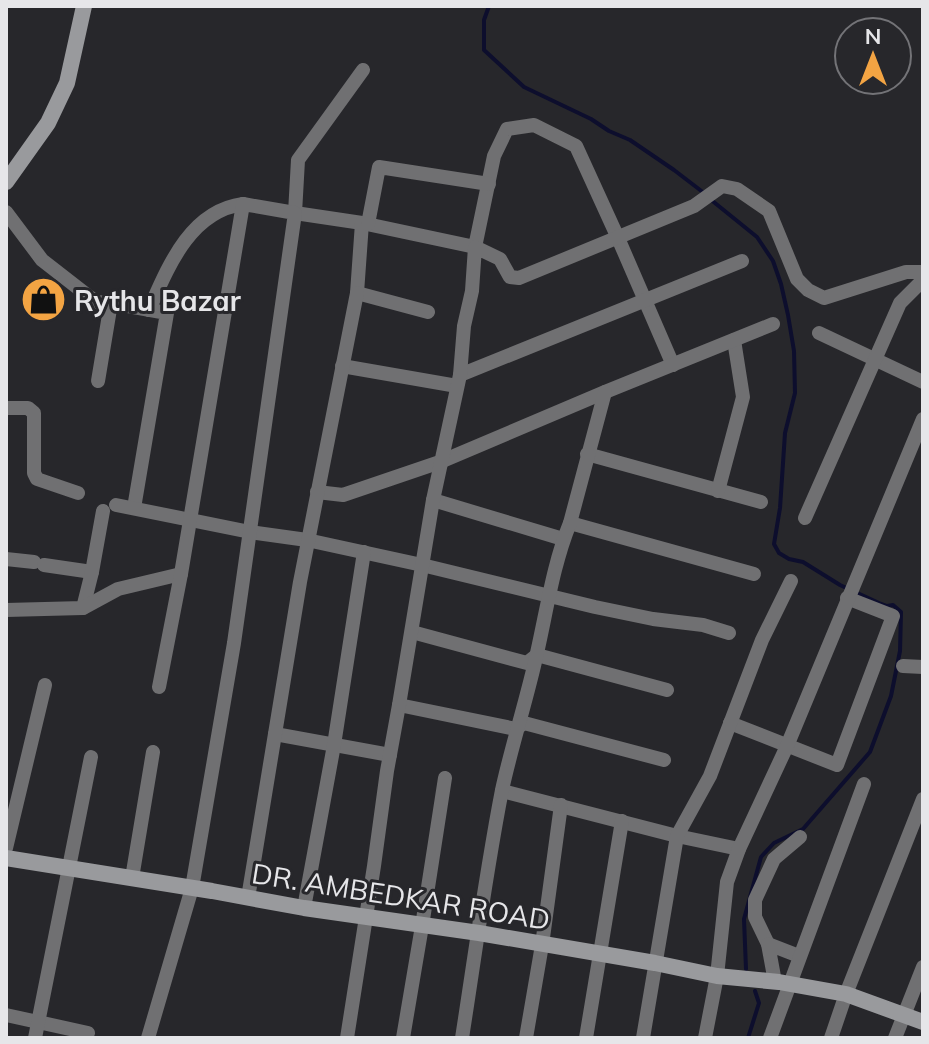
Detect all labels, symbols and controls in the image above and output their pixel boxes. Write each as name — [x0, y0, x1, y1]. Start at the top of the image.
north arrow — [833, 16, 913, 96]
text: N — [865, 22, 881, 50]
shop icon: Rythu Bazar — [19, 276, 67, 324]
place label: Rythu Bazar — [74, 283, 241, 318]
street label: DR. AMBEDKAR ROAD — [249, 855, 553, 937]

